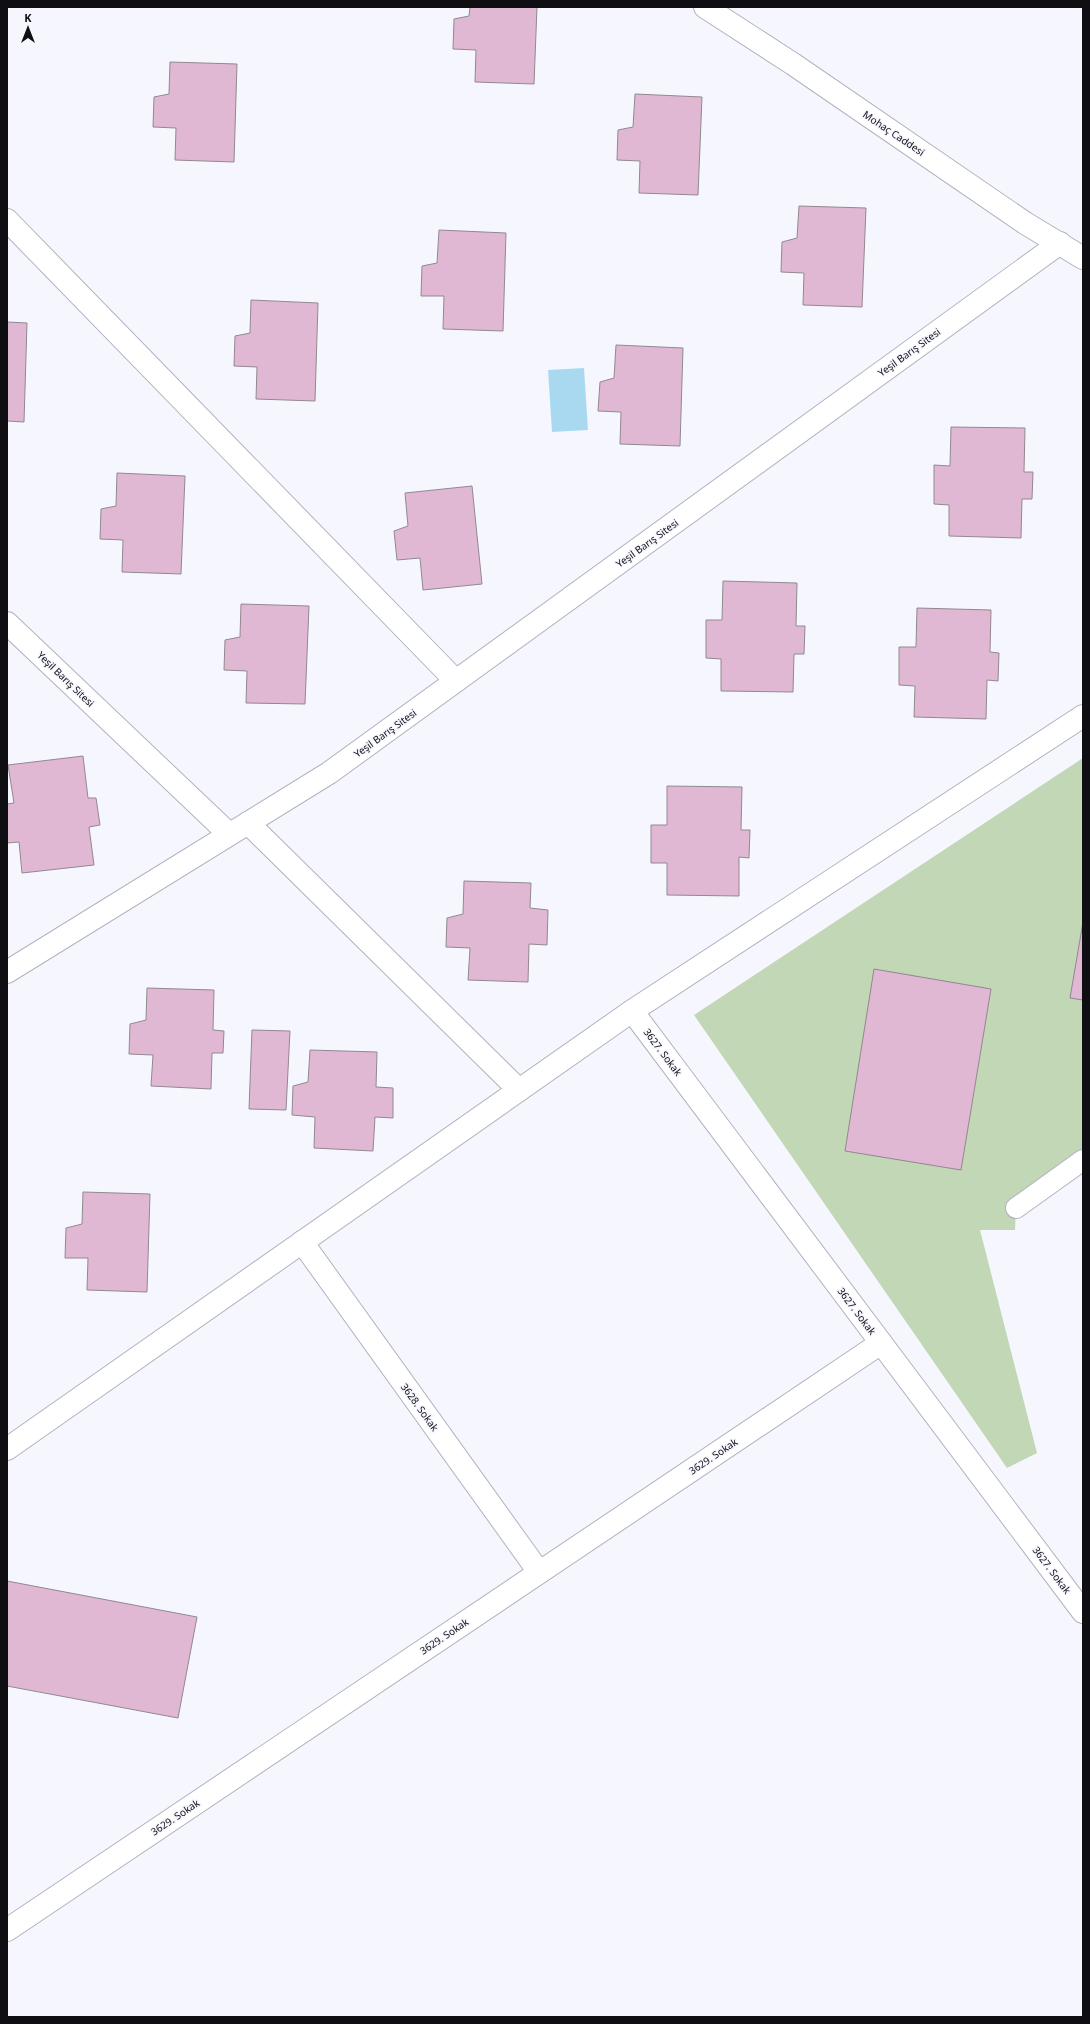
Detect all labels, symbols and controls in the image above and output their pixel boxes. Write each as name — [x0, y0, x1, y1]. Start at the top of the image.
north arrow — [8, 8, 48, 48]
text: K — [24, 10, 32, 25]
street label: Mohaç Caddesi — [860, 107, 928, 159]
street label: Yeşil Barış Sitesi — [875, 325, 943, 379]
street label: Yeşil Barış Sitesi — [613, 516, 681, 570]
street label: Yeşil Barış Sitesi — [34, 648, 98, 710]
street label: Yeşil Barış Sitesi — [351, 706, 419, 760]
street label: 3627. Sokak — [641, 1025, 686, 1079]
street label: 3627. Sokak — [835, 1284, 880, 1338]
street label: 3628. Sokak — [398, 1380, 443, 1434]
street label: 3629. Sokak — [686, 1434, 741, 1477]
street label: 3627. Sokak — [1030, 1543, 1075, 1597]
street label: 3629. Sokak — [417, 1614, 472, 1657]
street label: 3629. Sokak — [148, 1795, 203, 1838]

